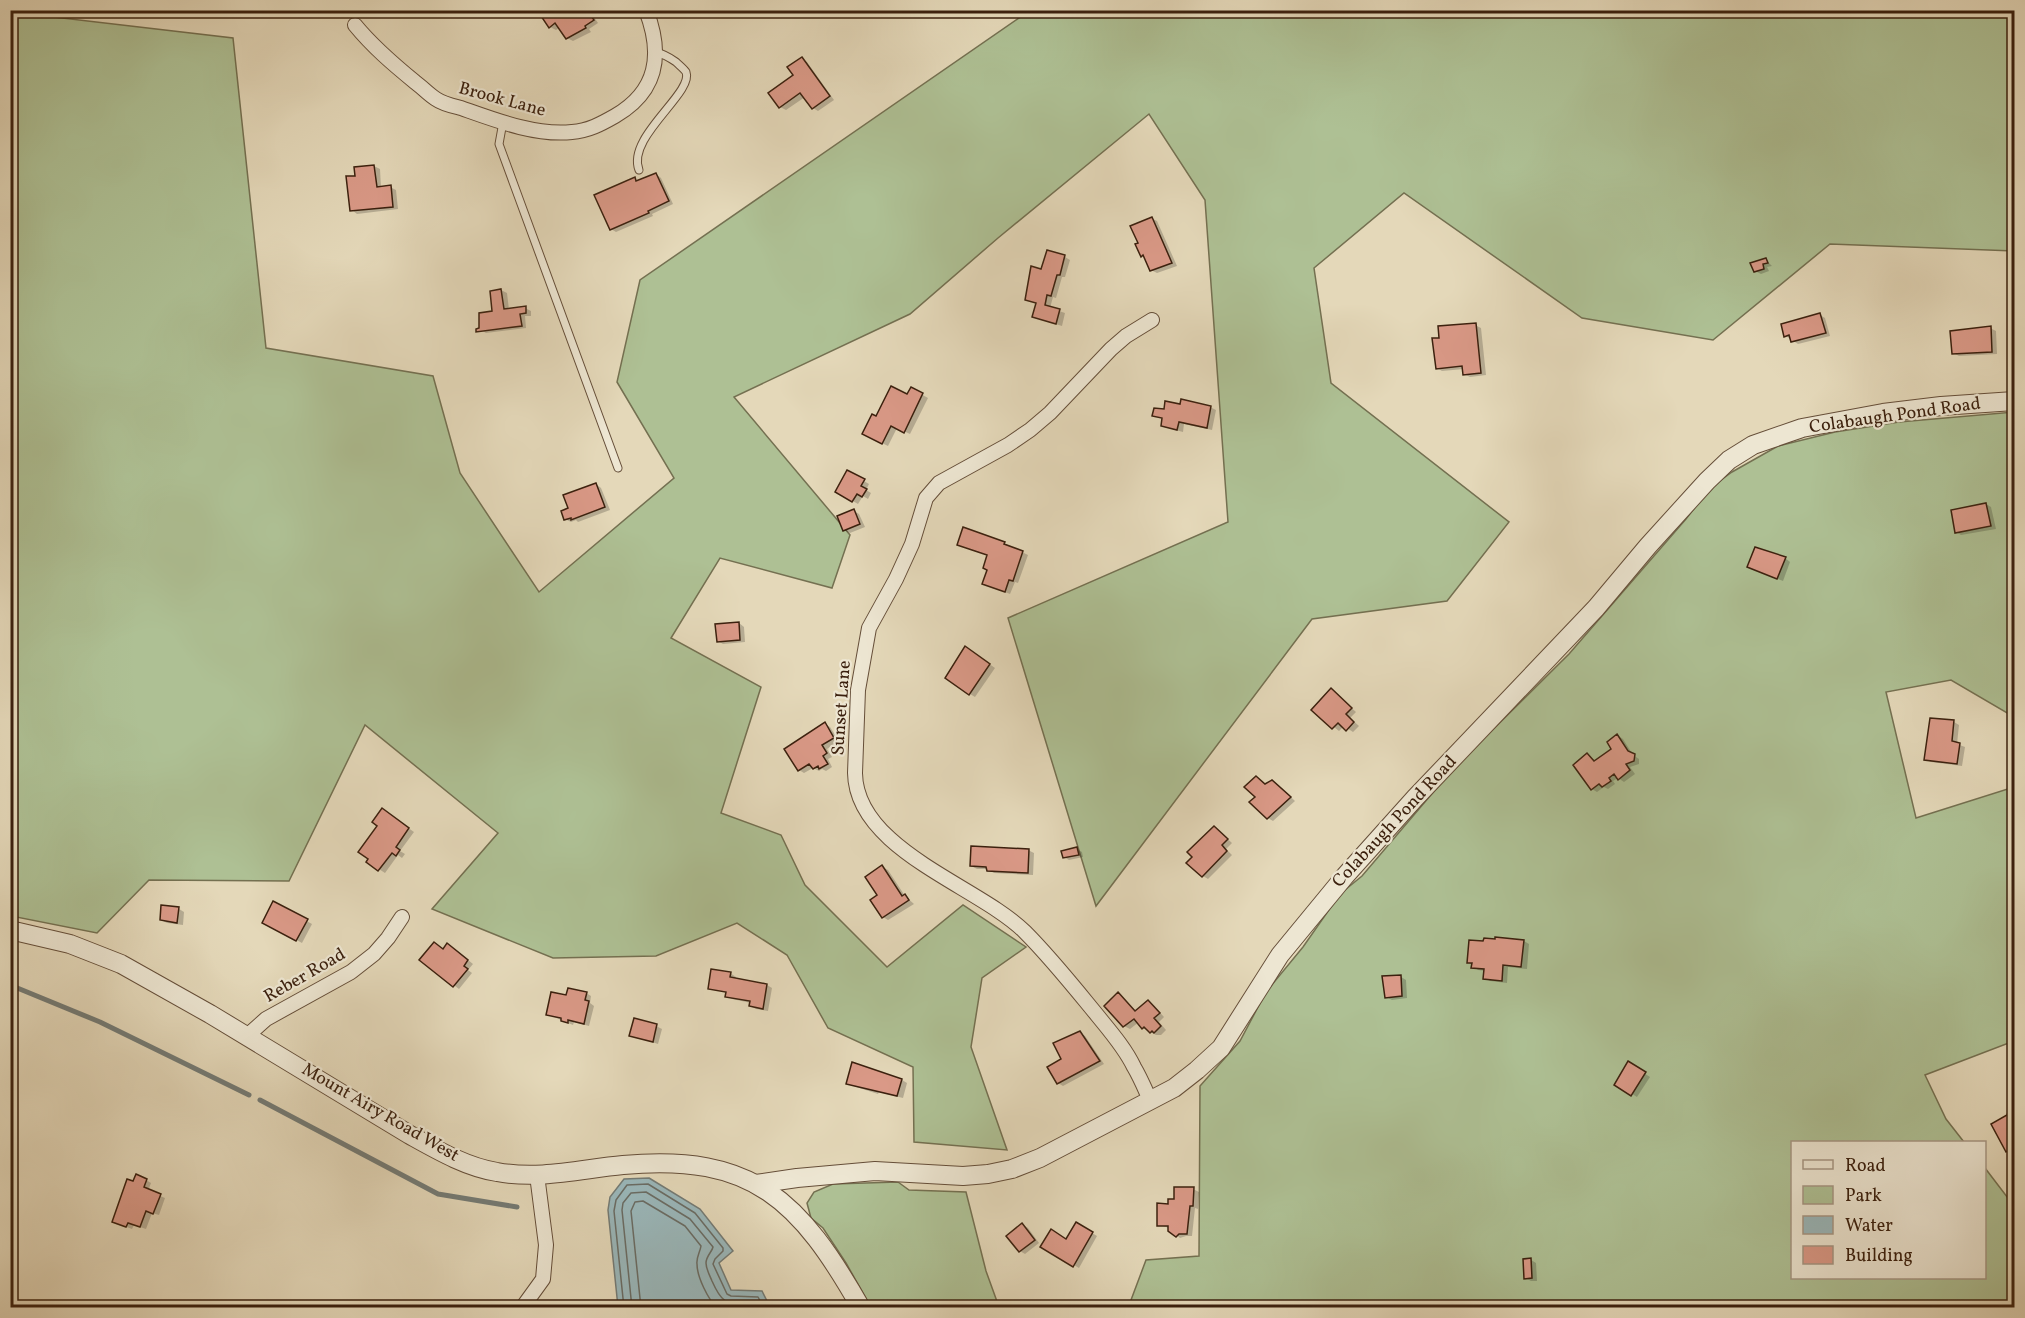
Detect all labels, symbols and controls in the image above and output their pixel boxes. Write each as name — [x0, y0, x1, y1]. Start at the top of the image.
street label: Brook Lane — [456, 76, 548, 124]
street label: Colabaugh Pond Road — [1808, 392, 1982, 440]
street label: Sunset Lane — [826, 660, 858, 756]
street label: Colabaugh Pond Road — [1327, 750, 1463, 894]
street label: Reber Road — [259, 943, 351, 1009]
street label: Mount Airy Road West — [297, 1058, 463, 1168]
legend — [1791, 1141, 1986, 1279]
text: Road — [1845, 1154, 1886, 1179]
text: Park — [1845, 1184, 1882, 1209]
text: Water — [1845, 1214, 1893, 1239]
text: Building — [1845, 1244, 1913, 1269]

